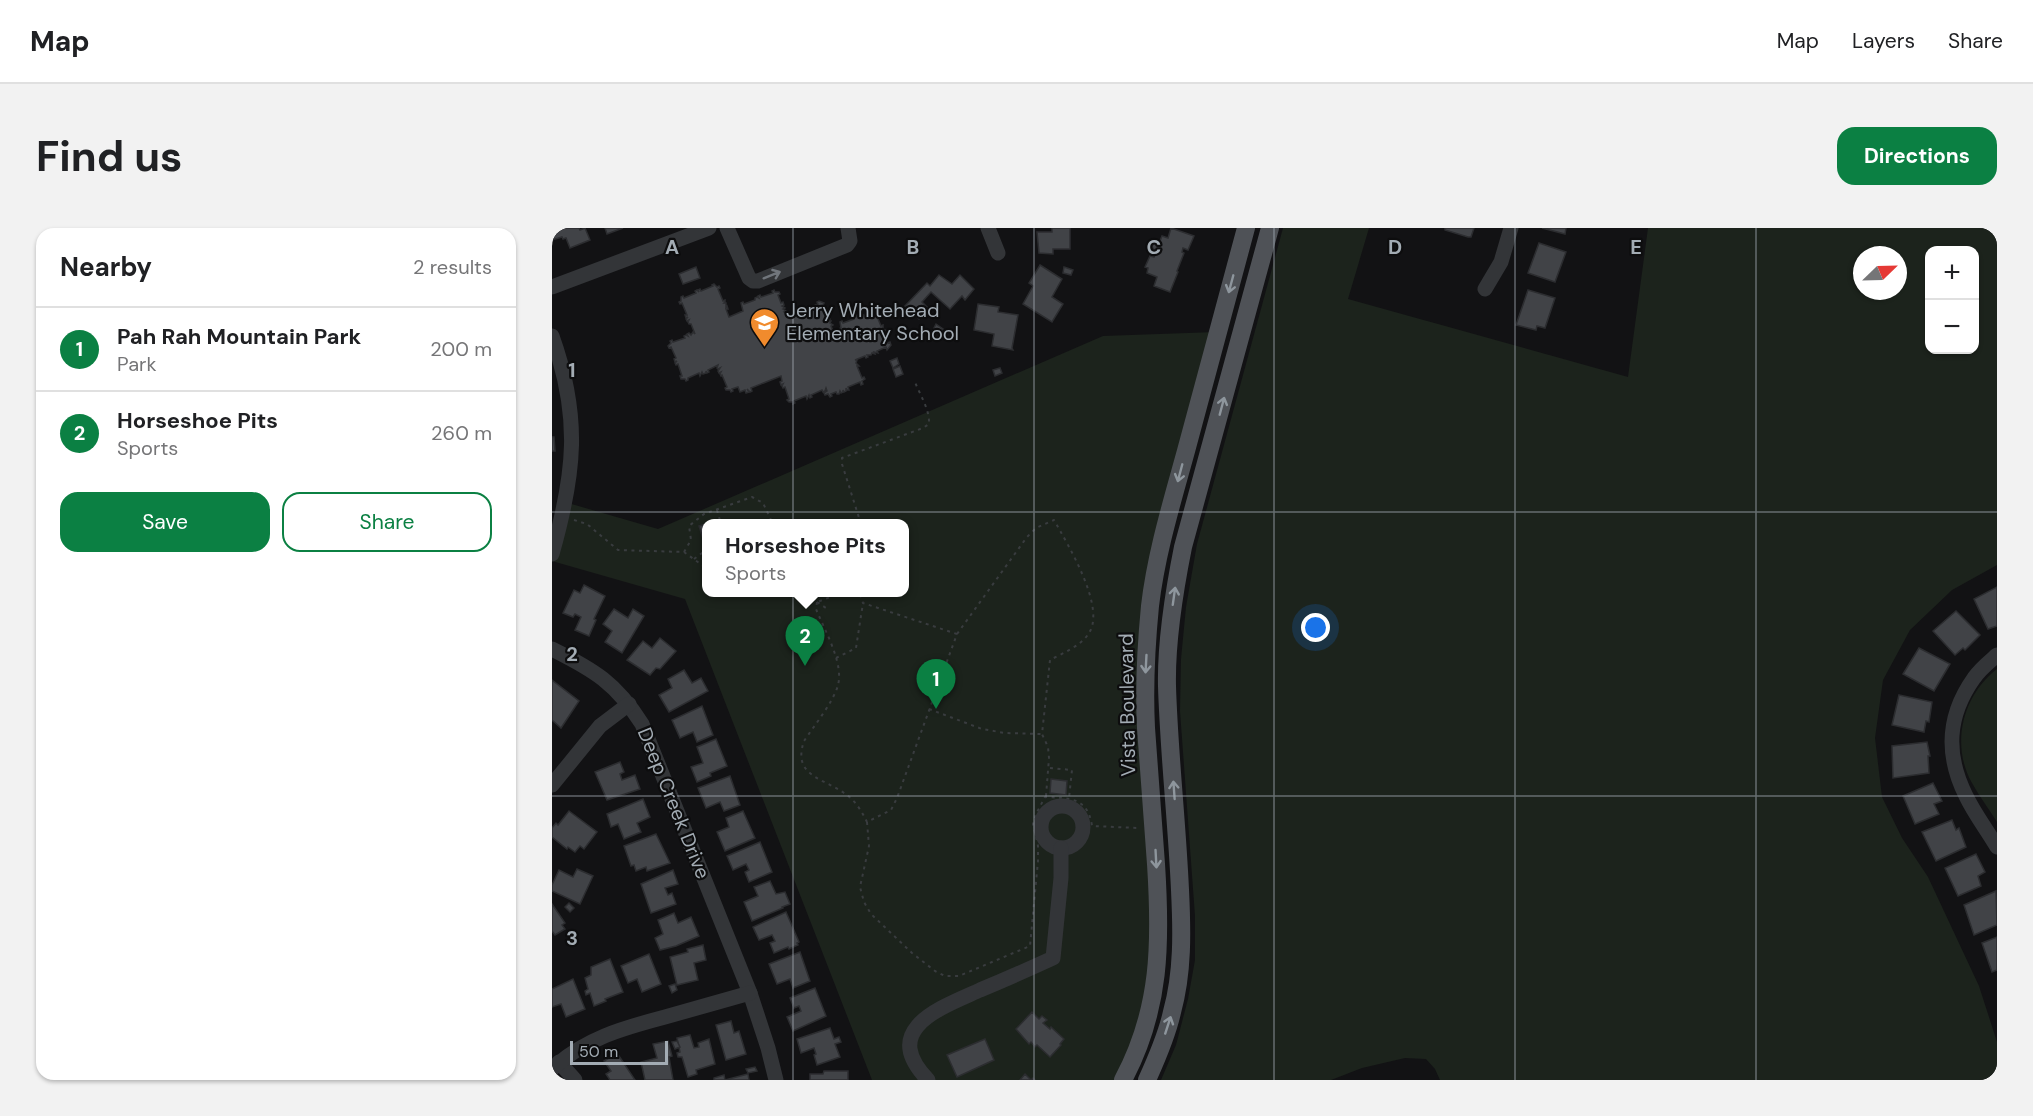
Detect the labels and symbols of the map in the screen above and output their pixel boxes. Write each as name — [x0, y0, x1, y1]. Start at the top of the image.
text: A — [665, 234, 679, 260]
text: B — [907, 234, 919, 260]
text: C — [1147, 234, 1161, 260]
text: D — [1388, 234, 1402, 260]
text: E — [1630, 234, 1642, 260]
north arrow — [1853, 246, 1907, 300]
one-way arrow — [762, 269, 781, 280]
one-way arrow — [1224, 275, 1236, 294]
place label: Jerry Whitehead Elementary School — [786, 297, 959, 346]
school or university icon: Jerry Whitehead Elementary School — [749, 306, 781, 348]
text: 1 — [568, 357, 576, 383]
one-way arrow — [1216, 397, 1228, 416]
one-way arrow — [1174, 463, 1185, 482]
one-way arrow — [1169, 586, 1180, 606]
your location — [1301, 613, 1330, 642]
pin: 2 — [786, 616, 824, 666]
street label: Vista Boulevard — [1113, 633, 1141, 777]
text: 2 — [566, 641, 578, 667]
one-way arrow — [1140, 654, 1151, 674]
pin: 1 — [916, 660, 956, 709]
street label: Deep Creek Drive — [632, 723, 716, 883]
one-way arrow — [1168, 780, 1179, 800]
one-way arrow — [1150, 848, 1161, 868]
text: 3 — [566, 925, 578, 951]
one-way arrow — [1163, 1016, 1174, 1035]
scale bar — [570, 1038, 668, 1066]

